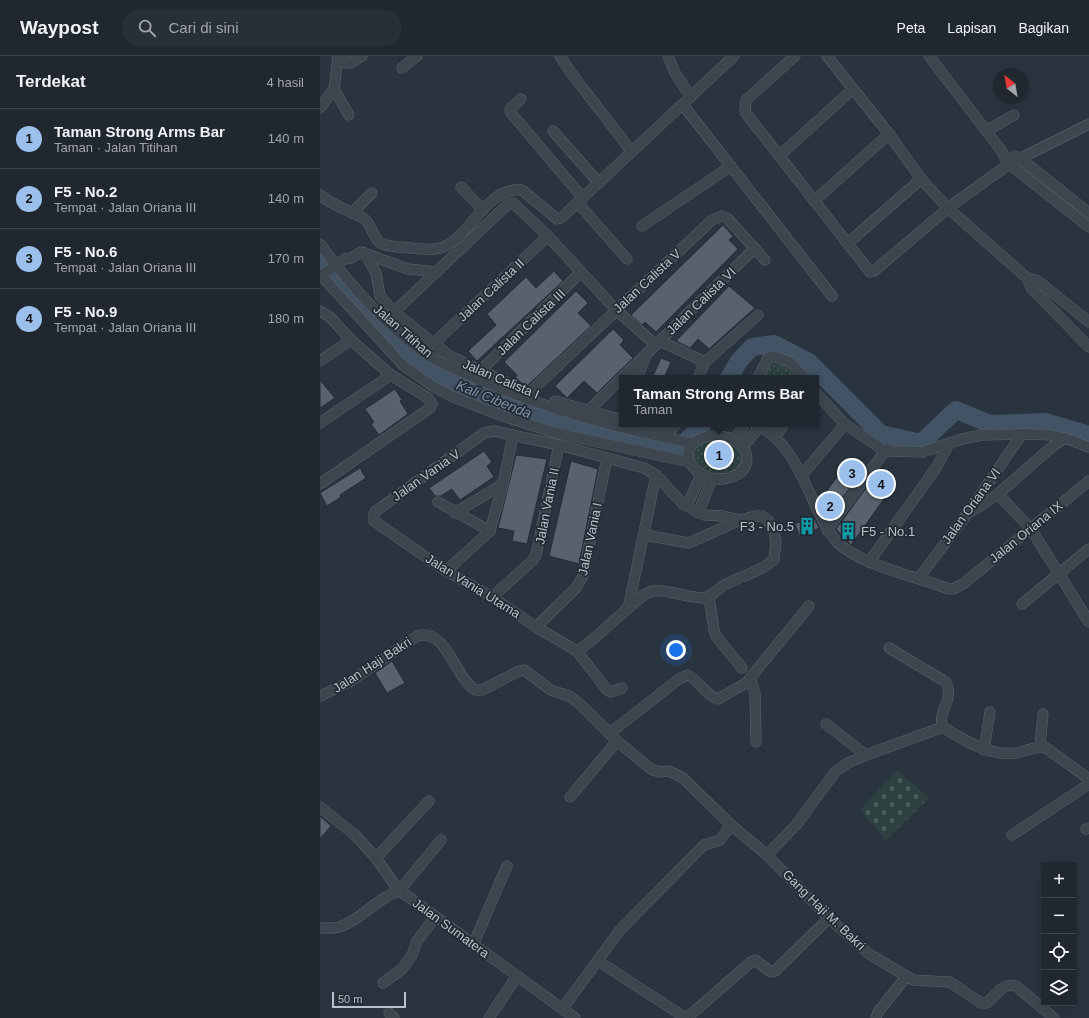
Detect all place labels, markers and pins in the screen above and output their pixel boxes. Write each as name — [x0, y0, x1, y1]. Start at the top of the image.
pin: 1 — [706, 440, 732, 470]
pin: 3 — [839, 458, 865, 488]
pin: 4 — [868, 469, 894, 499]
pin: 2 — [817, 491, 843, 521]
building icon: F3 - No.5 — [797, 516, 817, 536]
place label: F3 - No.5 — [740, 519, 794, 534]
building icon: F5 - No.1 — [838, 521, 858, 541]
place label: F5 - No.1 — [861, 524, 915, 539]

